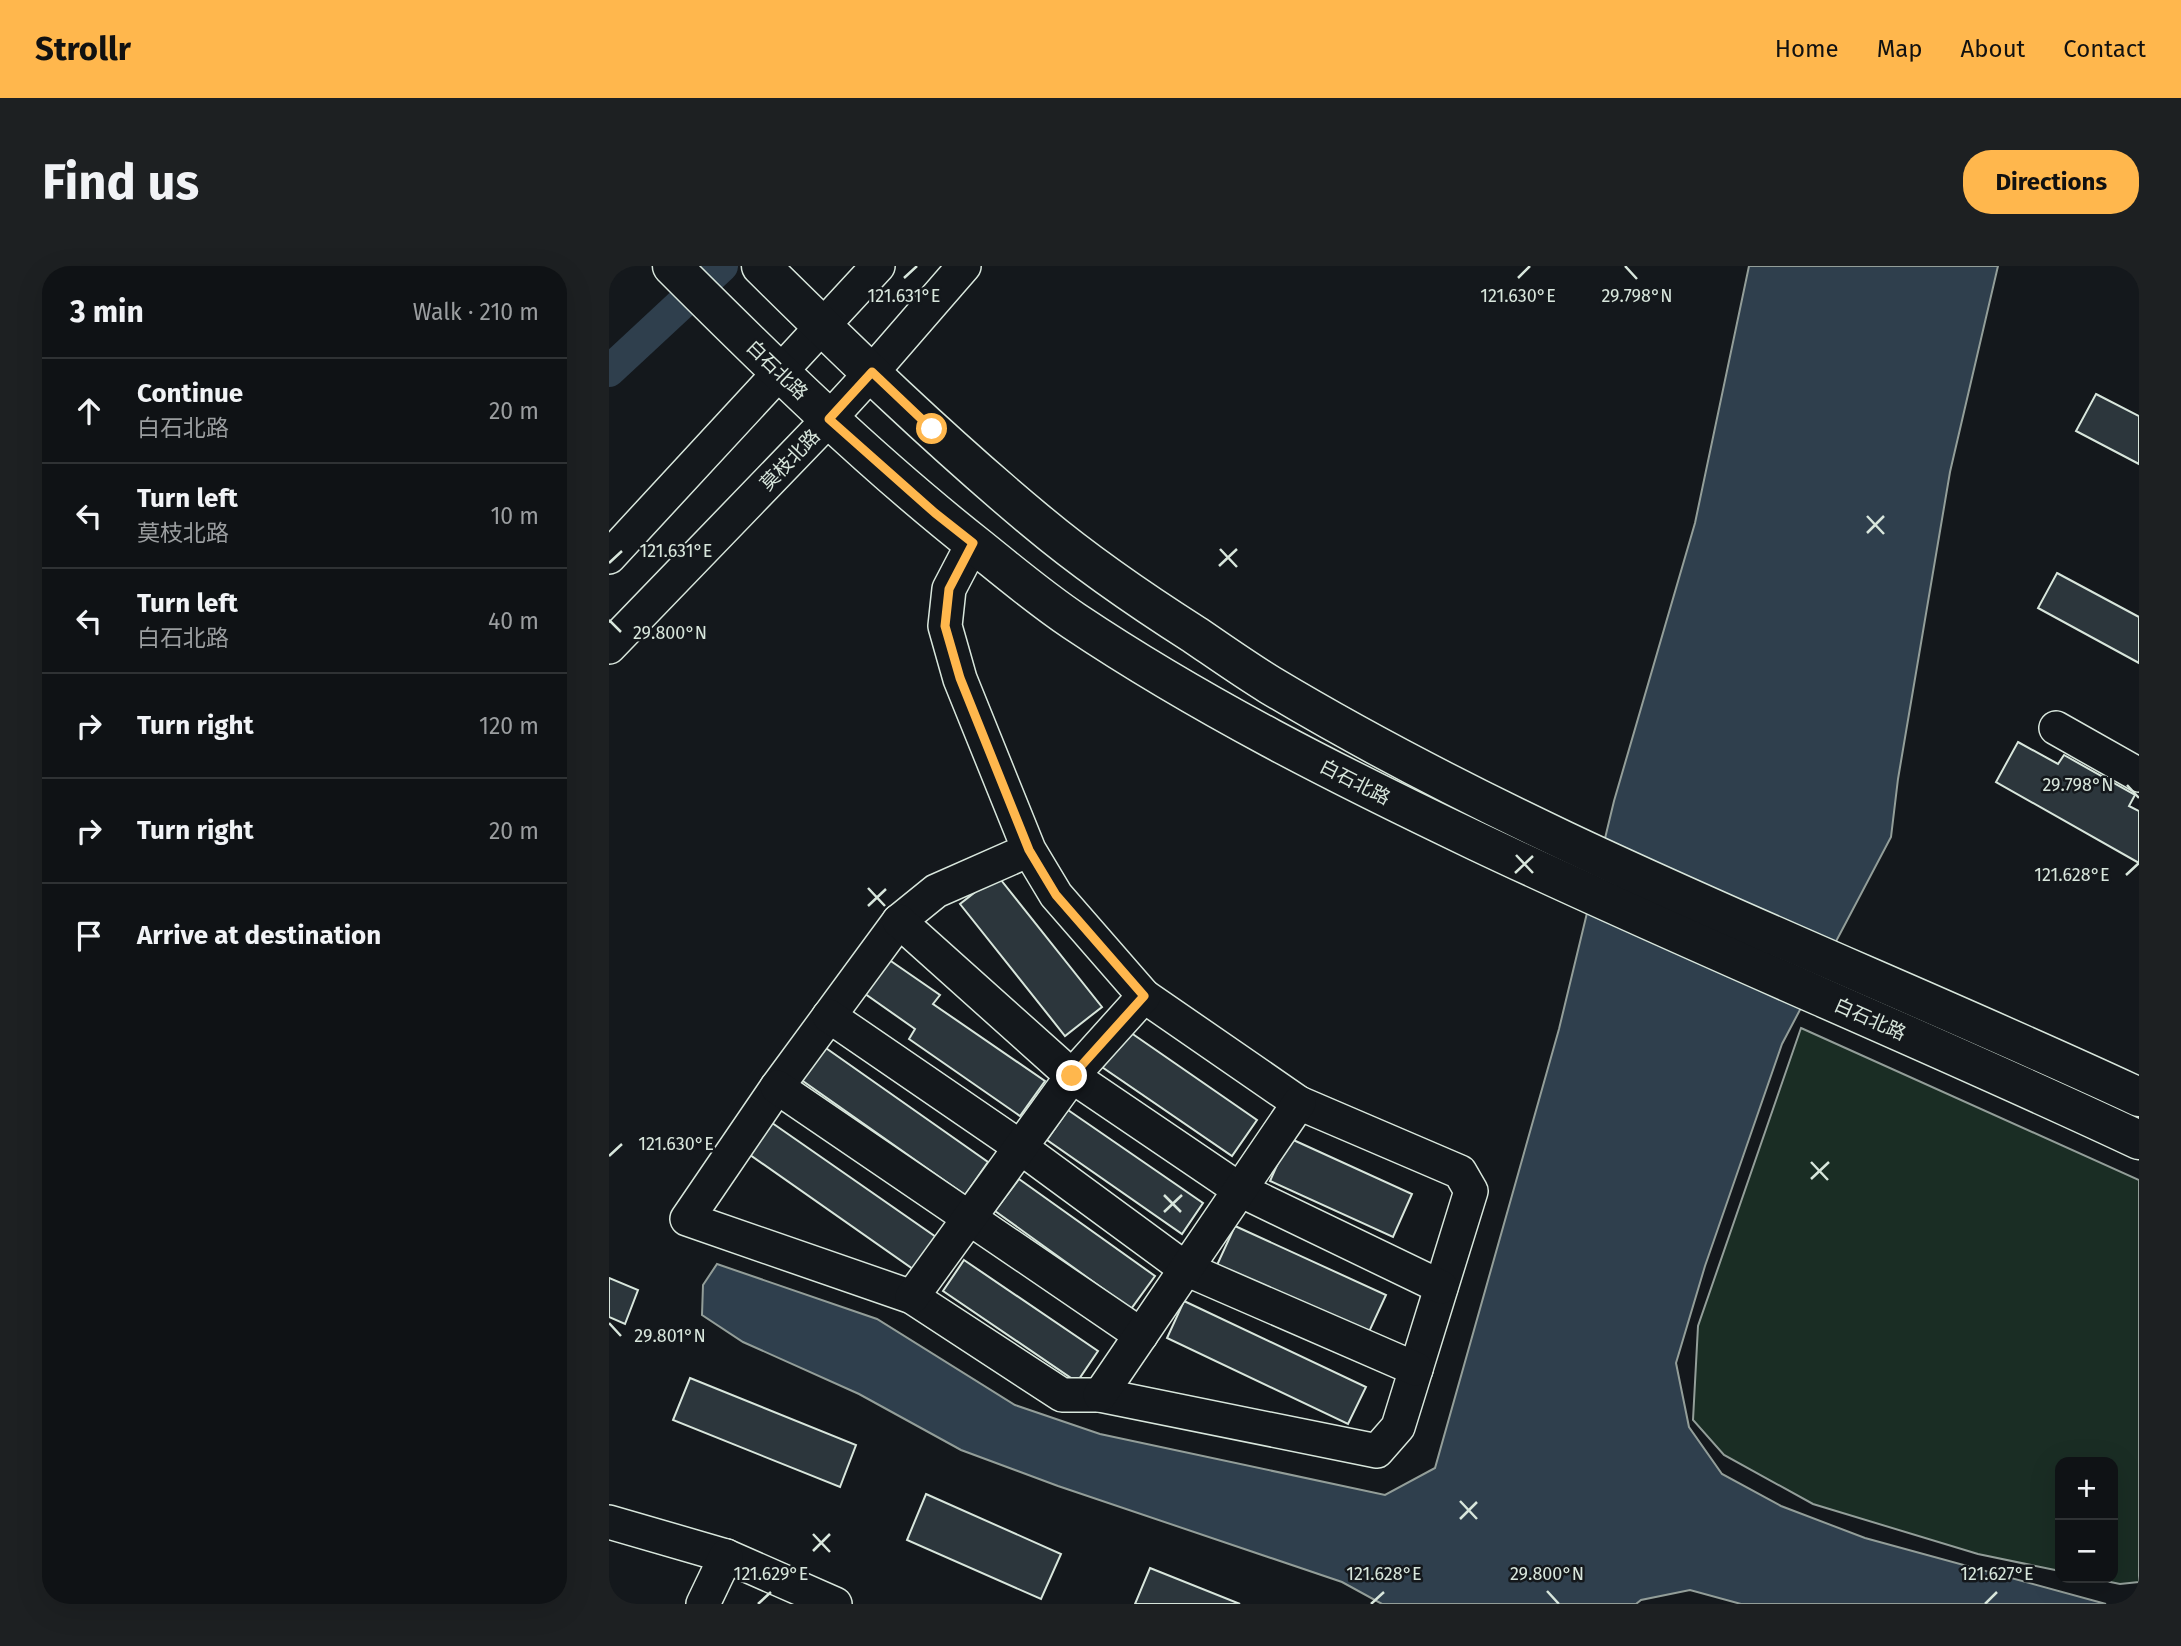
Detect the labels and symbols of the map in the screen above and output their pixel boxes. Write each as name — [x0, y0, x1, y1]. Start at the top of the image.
text: 121.631°E — [868, 285, 940, 307]
text: 121.630°E — [1480, 285, 1556, 307]
text: 29.798°N — [1601, 285, 1673, 307]
street label: 白石北路 — [742, 335, 812, 405]
route start — [916, 413, 947, 444]
street label: 莫枝北路 — [755, 425, 825, 495]
text: 121.631°E — [640, 540, 712, 562]
text: 29.800°N — [633, 622, 707, 644]
street label: 白石北路 — [1316, 754, 1394, 810]
text: 29.798°N — [2042, 774, 2114, 796]
text: 121.628°E — [2034, 864, 2110, 886]
street label: 白石北路 — [1831, 993, 1909, 1045]
route end — [1056, 1060, 1087, 1091]
text: 121.630°E — [638, 1133, 714, 1155]
text: 29.801°N — [634, 1325, 706, 1347]
text: 121.629°E — [734, 1563, 808, 1585]
text: 121.628°E — [1346, 1563, 1422, 1585]
text: 29.800°N — [1510, 1563, 1584, 1585]
text: 121.627°E — [1960, 1563, 2034, 1585]

